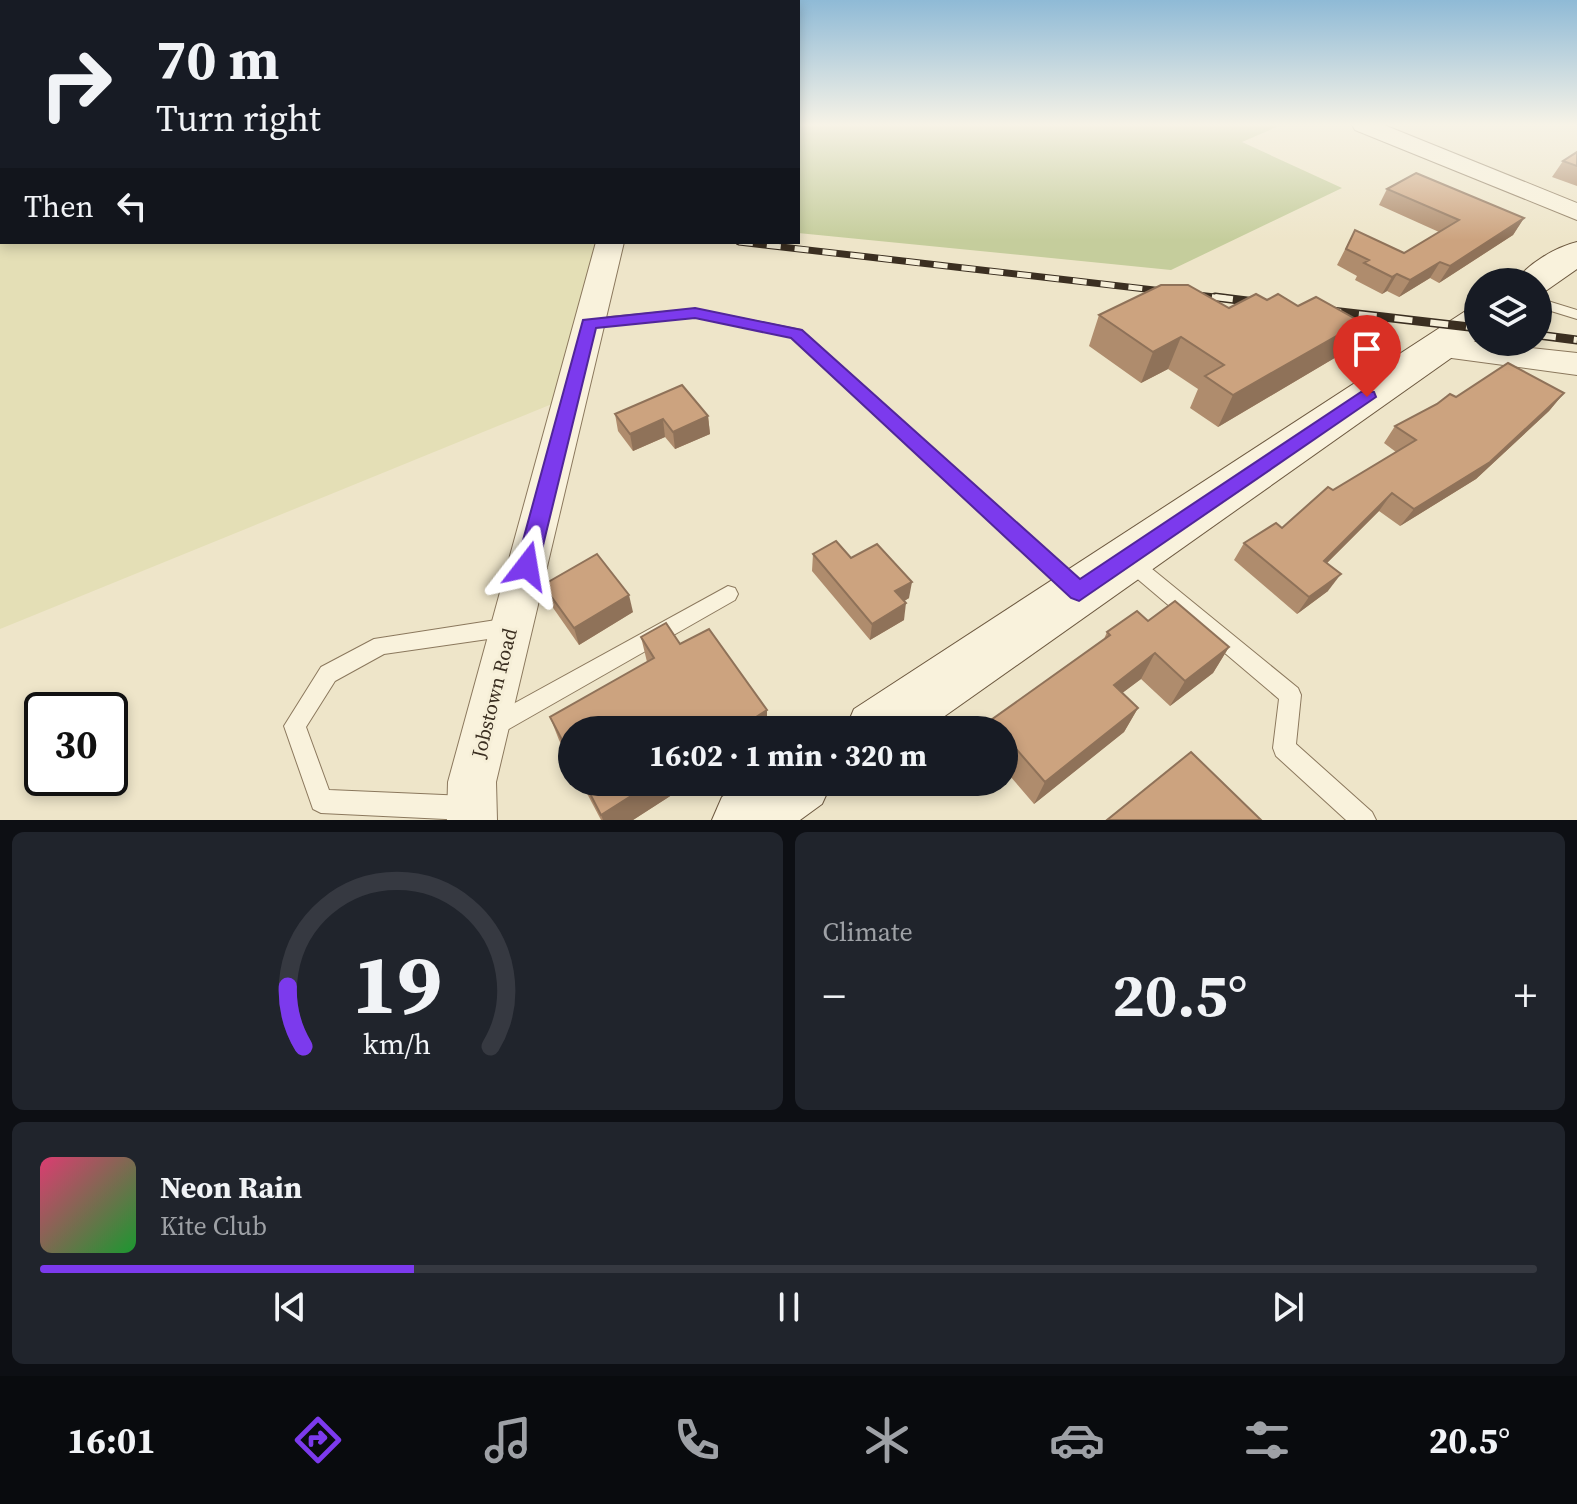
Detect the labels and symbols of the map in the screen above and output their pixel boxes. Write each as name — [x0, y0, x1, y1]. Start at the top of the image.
pin — [1333, 315, 1401, 397]
position arrow — [485, 524, 569, 608]
street label: Jobstown Road — [464, 624, 524, 762]
speed limit sign: 30 — [24, 692, 128, 796]

